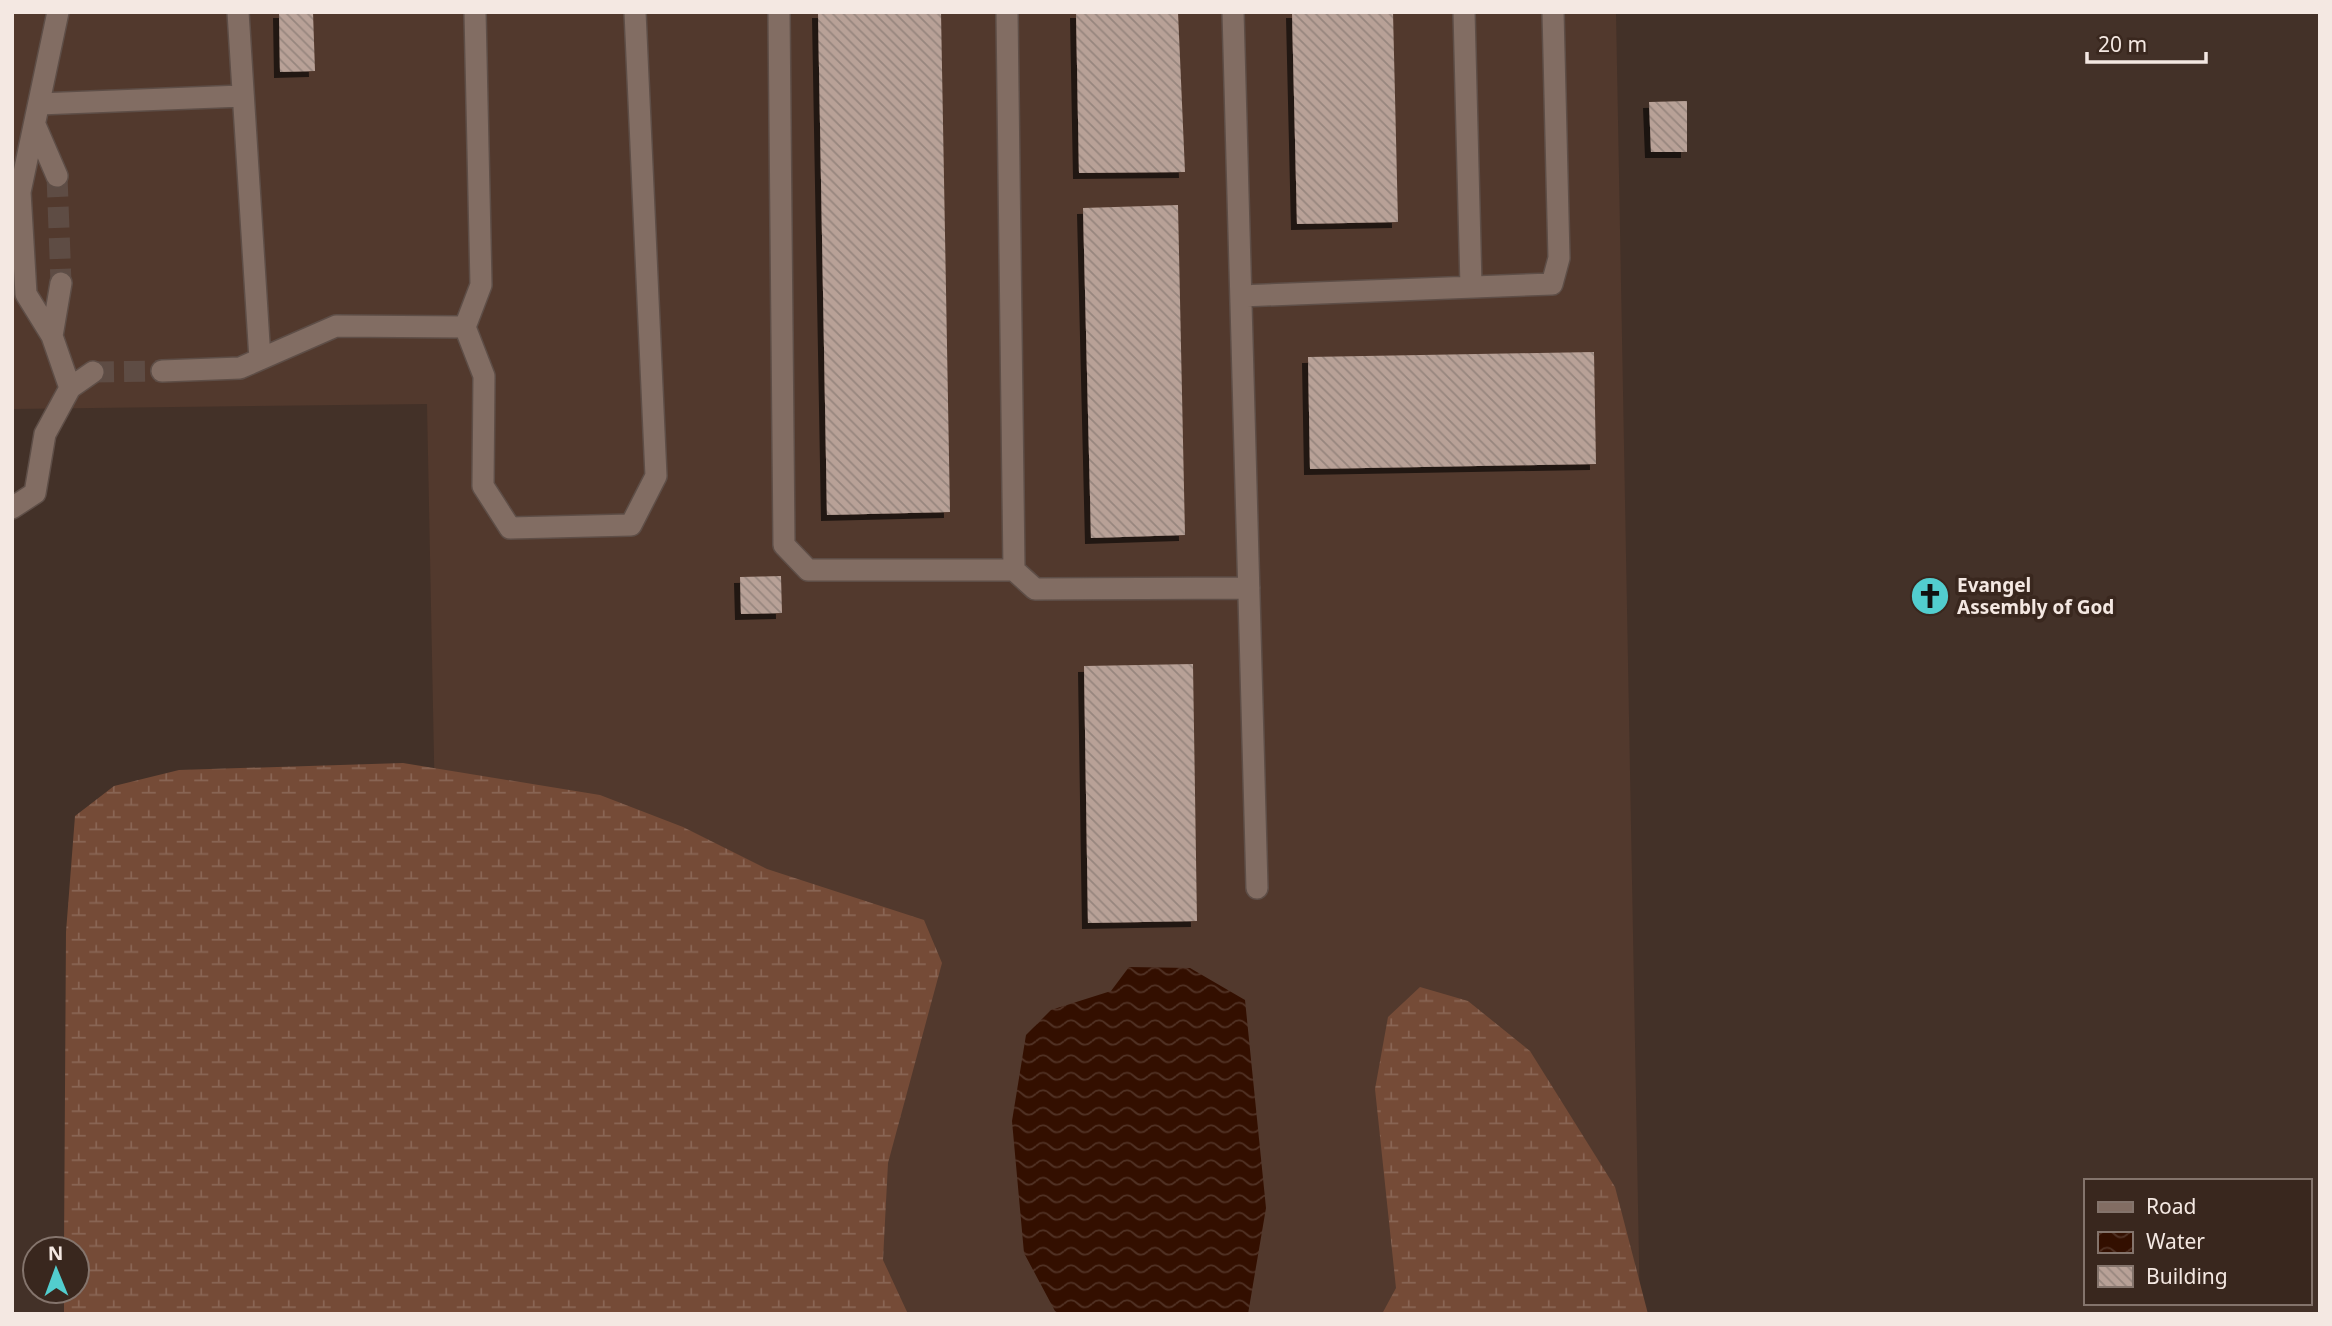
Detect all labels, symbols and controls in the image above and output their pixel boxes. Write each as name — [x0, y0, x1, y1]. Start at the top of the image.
scale bar — [2087, 21, 2206, 65]
text: 20 m — [2098, 30, 2147, 58]
place label: Evangel Assembly of God — [1957, 572, 2114, 620]
church icon: Evangel Assembly of God — [1909, 575, 1951, 617]
legend — [2084, 1179, 2311, 1305]
text: Road — [2146, 1192, 2196, 1220]
text: Water — [2146, 1227, 2205, 1255]
north arrow — [21, 1235, 91, 1305]
text: N — [48, 1240, 64, 1266]
text: Building — [2146, 1262, 2228, 1290]

